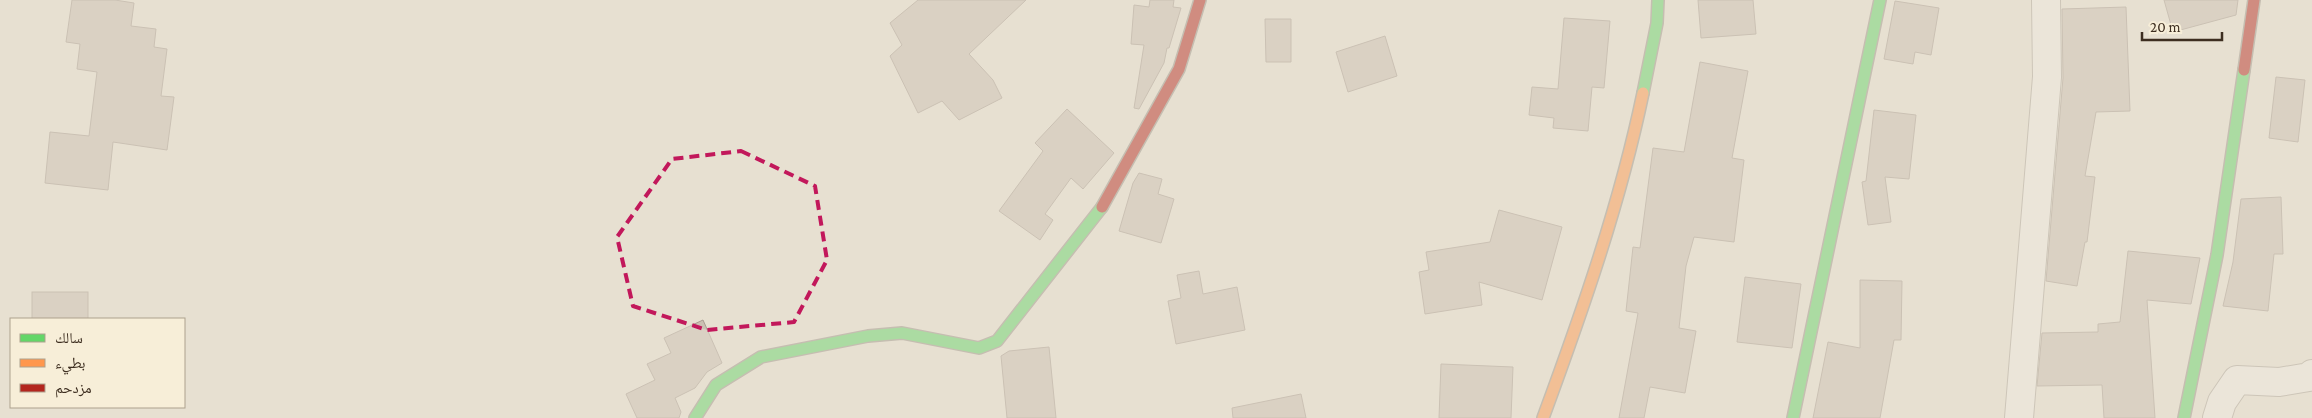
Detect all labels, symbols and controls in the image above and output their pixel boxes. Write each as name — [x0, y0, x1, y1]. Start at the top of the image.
scale bar — [2142, 10, 2222, 42]
text: 20 m — [2150, 19, 2181, 35]
legend — [10, 318, 185, 408]
text: سالك — [55, 330, 83, 346]
text: بطيء — [55, 355, 85, 375]
text: مزدحم — [55, 380, 92, 398]

